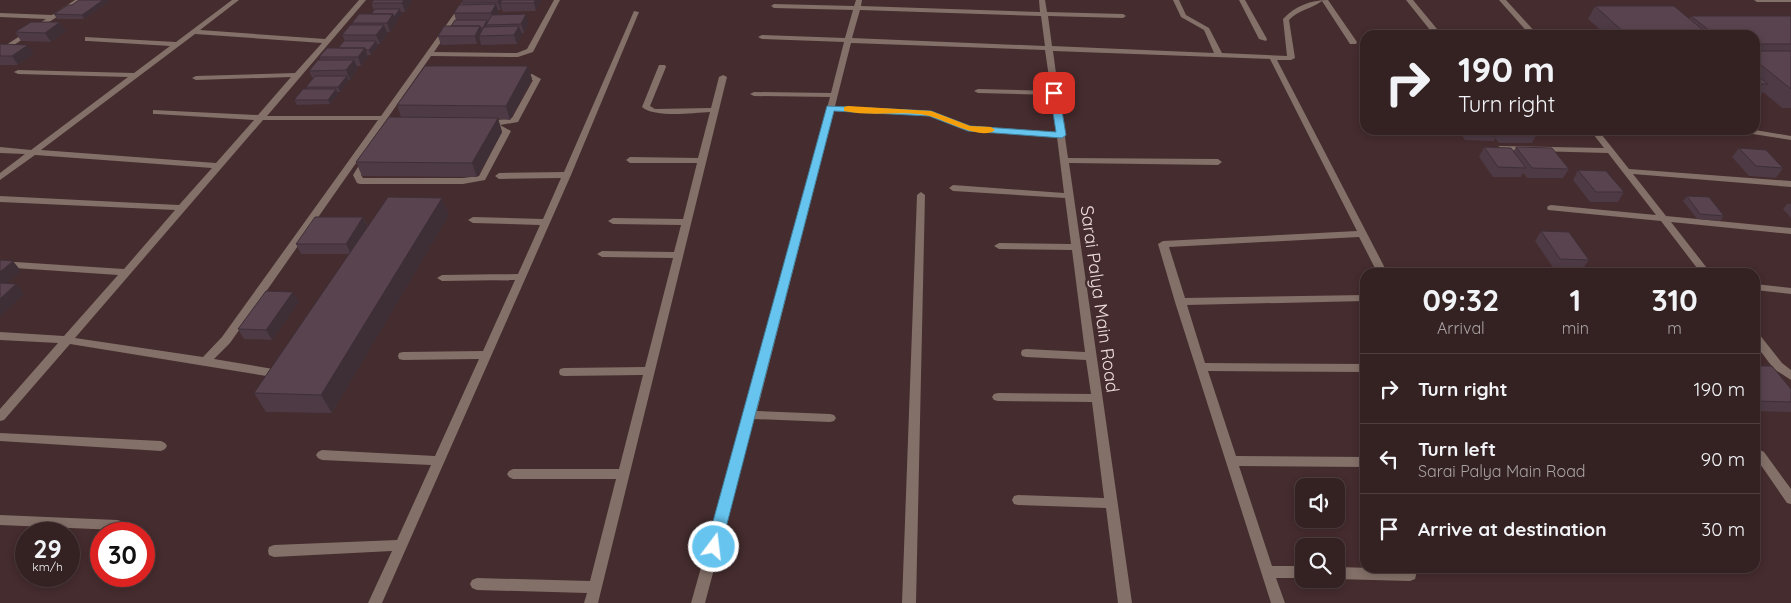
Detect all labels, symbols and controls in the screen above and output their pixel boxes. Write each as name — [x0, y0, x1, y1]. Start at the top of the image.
text: 190 m — [1458, 47, 1555, 91]
icon: right — [1375, 50, 1440, 115]
pin — [1033, 72, 1075, 114]
icon: arrive — [1040, 79, 1068, 107]
text: Turn right — [1458, 90, 1555, 118]
street label: Sarai Palya Main Road — [1075, 204, 1125, 394]
text: 09:32 — [1422, 281, 1499, 319]
text: 1 — [1569, 281, 1581, 319]
text: 310 — [1651, 281, 1698, 319]
text: Arrival — [1437, 318, 1485, 338]
text: min — [1562, 318, 1589, 338]
text: m — [1667, 318, 1682, 338]
icon: right — [1375, 375, 1403, 403]
text: Turn right — [1418, 377, 1507, 401]
text: 190 m — [1694, 377, 1745, 401]
text: Turn left — [1418, 437, 1496, 461]
icon: left — [1375, 445, 1403, 473]
text: 90 m — [1701, 447, 1745, 471]
text: Sarai Palya Main Road — [1418, 461, 1586, 481]
map controls — [1295, 478, 1345, 588]
button: sound — [1295, 478, 1345, 528]
icon: arrive — [1375, 515, 1403, 543]
text: Arrive at destination — [1418, 517, 1607, 541]
text: 30 m — [1701, 517, 1745, 541]
position arrow — [687, 520, 739, 572]
speed limit sign: 30 — [90, 522, 155, 587]
text: 29 — [33, 533, 62, 564]
button: search — [1295, 538, 1345, 588]
text: km/h — [32, 559, 63, 574]

